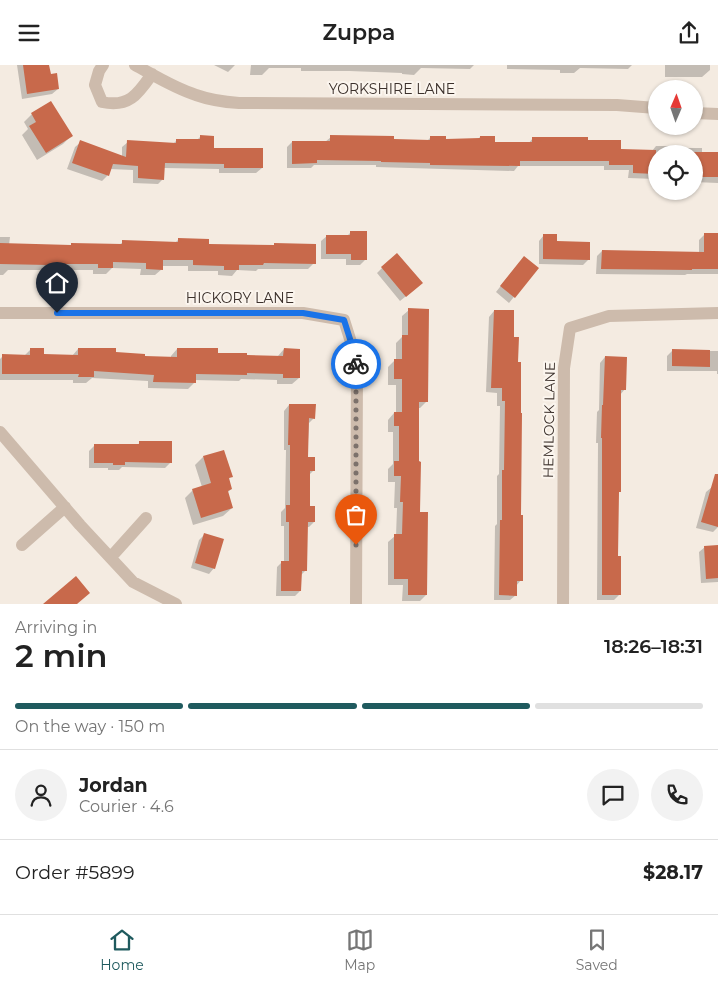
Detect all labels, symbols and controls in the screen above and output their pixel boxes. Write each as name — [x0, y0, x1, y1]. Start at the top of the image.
icon: menu — [15, 19, 43, 47]
text: Zuppa — [323, 19, 395, 46]
icon: share — [675, 19, 703, 47]
street label: YORKSHIRE LANE — [329, 80, 455, 98]
north arrow — [648, 80, 702, 135]
map controls — [648, 80, 703, 200]
button: locate — [648, 145, 703, 200]
pin — [36, 262, 78, 313]
icon: home — [43, 269, 71, 297]
street label: HICKORY LANE — [186, 289, 294, 307]
courier — [331, 339, 381, 389]
icon: bike — [342, 350, 370, 378]
street label: HEMLOCK LANE — [539, 362, 559, 478]
pin — [335, 494, 377, 545]
icon: bag — [342, 501, 370, 529]
text: Arriving in — [15, 618, 97, 637]
text: 18:26–18:31 — [604, 635, 703, 658]
text: 2 min — [15, 636, 107, 675]
text: On the way · 150 m — [15, 717, 165, 736]
button: person — [15, 769, 67, 821]
button: chat — [587, 769, 639, 821]
button: phone — [651, 769, 703, 821]
text: Jordan — [79, 774, 148, 797]
text: Courier · 4.6 — [79, 797, 174, 816]
text: Order #5899 — [15, 861, 135, 884]
text: $28.17 — [643, 861, 703, 884]
tab: Home — [100, 926, 144, 974]
tab: Map — [344, 926, 375, 974]
tab: Saved — [576, 926, 618, 974]

